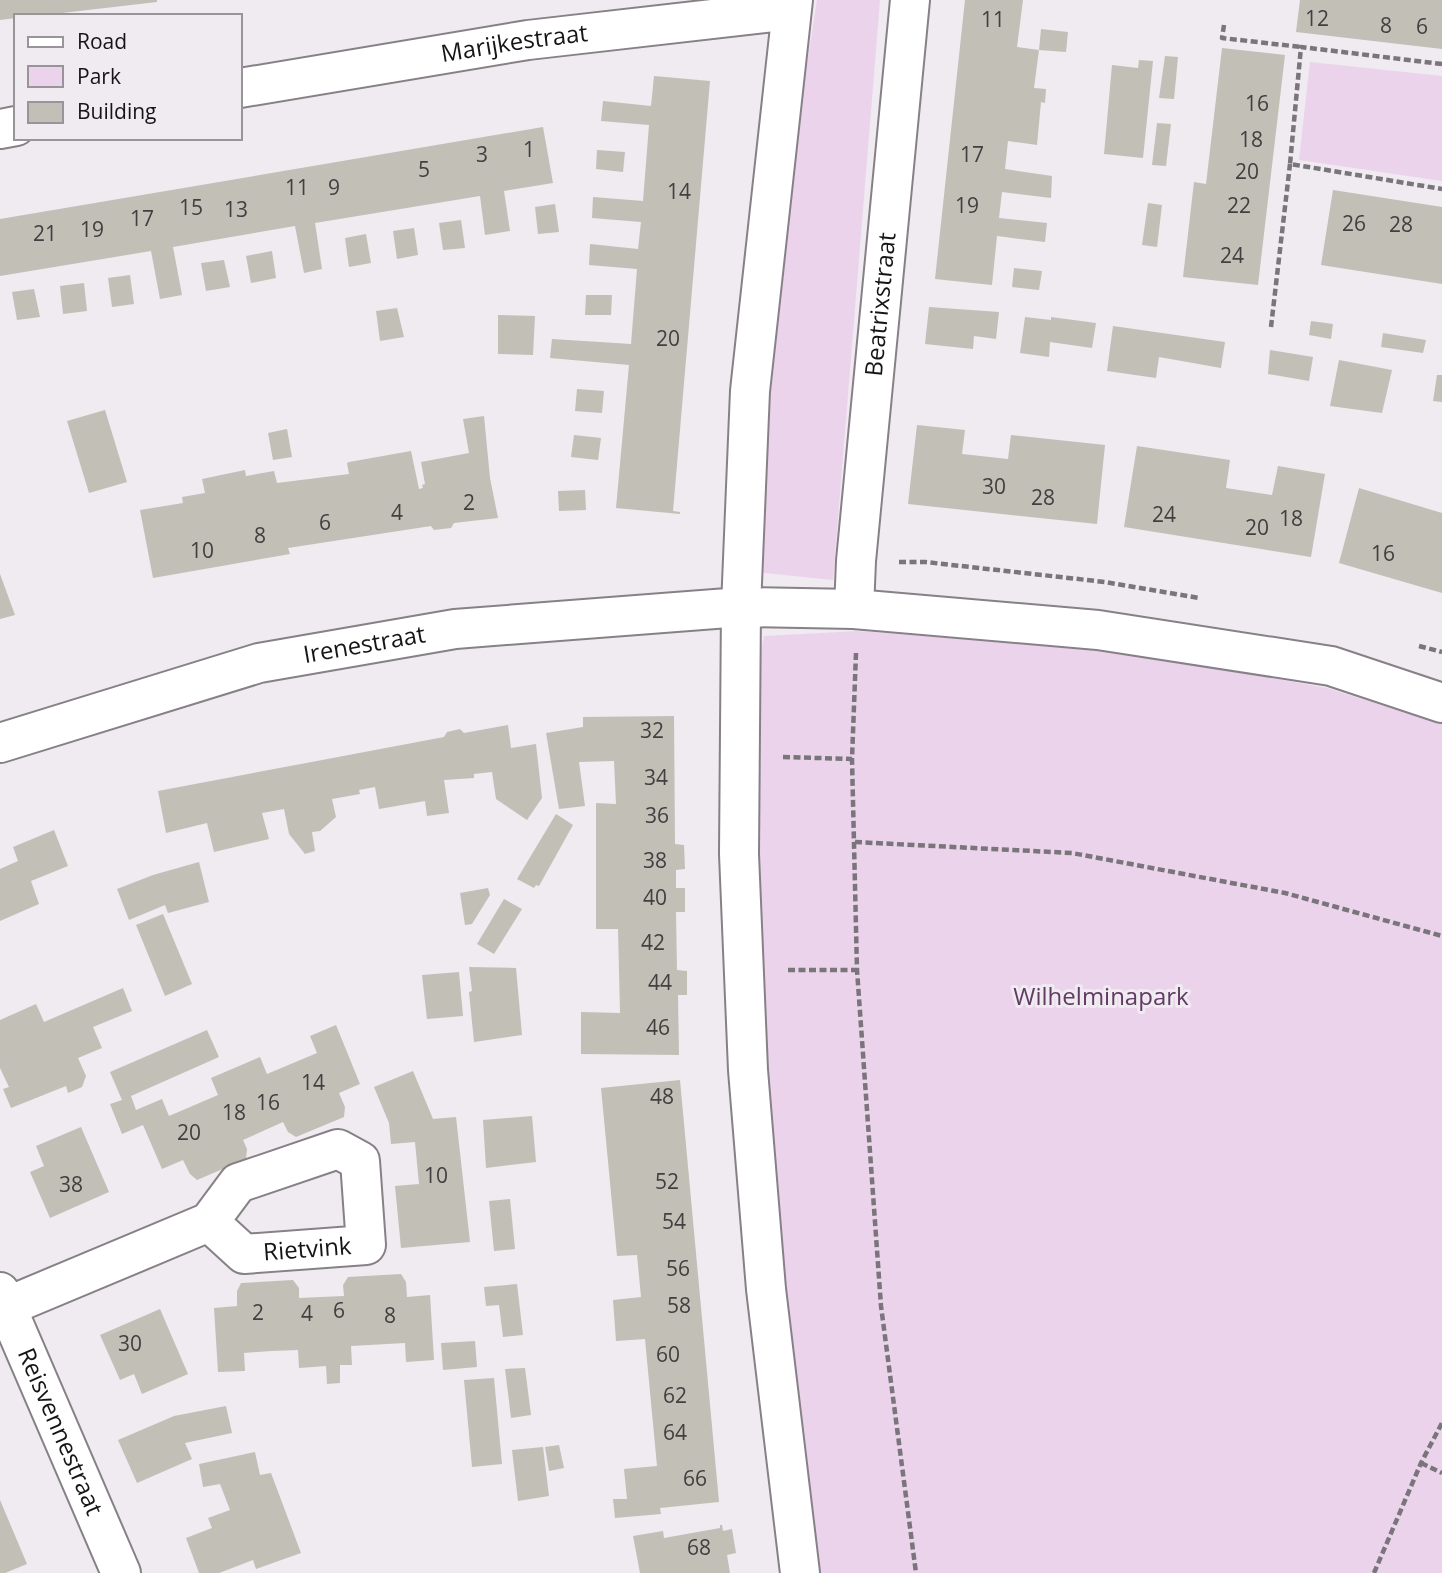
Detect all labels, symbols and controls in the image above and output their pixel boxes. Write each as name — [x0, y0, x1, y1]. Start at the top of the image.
house number: 12 — [1305, 4, 1329, 32]
house number: 11 — [981, 5, 1005, 33]
house number: 8 — [1380, 11, 1392, 39]
house number: 6 — [1416, 12, 1428, 40]
legend — [14, 14, 242, 140]
street label: Marijkestraat — [438, 15, 589, 69]
text: Road — [77, 27, 127, 55]
text: Park — [77, 62, 121, 90]
house number: 16 — [1245, 89, 1269, 117]
text: Building — [77, 97, 156, 125]
house number: 18 — [1239, 125, 1263, 153]
house number: 1 — [523, 135, 535, 163]
house number: 3 — [476, 140, 488, 168]
house number: 17 — [960, 140, 984, 168]
house number: 5 — [418, 155, 430, 183]
house number: 20 — [1235, 157, 1259, 185]
house number: 11 — [285, 173, 309, 201]
house number: 9 — [328, 173, 340, 201]
house number: 14 — [667, 177, 691, 205]
house number: 19 — [955, 191, 979, 219]
house number: 22 — [1227, 191, 1251, 219]
house number: 15 — [179, 193, 203, 221]
house number: 13 — [224, 195, 248, 223]
house number: 17 — [130, 204, 154, 232]
house number: 26 — [1342, 209, 1366, 237]
house number: 28 — [1389, 210, 1413, 238]
house number: 19 — [80, 215, 104, 243]
house number: 21 — [33, 219, 57, 247]
street label: Beatrixstraat — [856, 231, 903, 378]
house number: 24 — [1220, 241, 1244, 269]
house number: 20 — [656, 324, 680, 352]
house number: 30 — [982, 472, 1006, 500]
house number: 28 — [1031, 483, 1055, 511]
house number: 2 — [463, 488, 475, 516]
house number: 4 — [391, 498, 403, 526]
house number: 24 — [1152, 500, 1176, 528]
house number: 18 — [1279, 504, 1303, 532]
house number: 6 — [319, 508, 331, 536]
house number: 20 — [1245, 513, 1269, 541]
house number: 8 — [254, 521, 266, 549]
house number: 10 — [190, 536, 214, 564]
house number: 16 — [1371, 539, 1395, 567]
street label: Irenestraat — [301, 616, 428, 670]
house number: 32 — [640, 716, 664, 744]
house number: 34 — [644, 763, 668, 791]
house number: 36 — [645, 801, 669, 829]
house number: 38 — [643, 846, 667, 874]
house number: 40 — [643, 883, 667, 911]
house number: 42 — [641, 928, 665, 956]
house number: 44 — [648, 968, 672, 996]
park label: Wilhelminapark — [1013, 979, 1189, 1012]
house number: 46 — [646, 1013, 670, 1041]
house number: 14 — [301, 1068, 325, 1096]
house number: 48 — [650, 1082, 674, 1110]
house number: 16 — [256, 1088, 280, 1116]
house number: 18 — [222, 1098, 246, 1126]
house number: 20 — [177, 1118, 201, 1146]
house number: 10 — [424, 1161, 448, 1189]
house number: 52 — [655, 1167, 679, 1195]
house number: 38 — [59, 1170, 83, 1198]
house number: 54 — [662, 1207, 686, 1235]
street label: Rietvink — [262, 1228, 353, 1268]
house number: 56 — [666, 1254, 690, 1282]
house number: 58 — [667, 1291, 691, 1319]
house number: 6 — [333, 1296, 345, 1324]
house number: 2 — [252, 1298, 264, 1326]
house number: 4 — [301, 1299, 313, 1327]
house number: 8 — [384, 1301, 396, 1329]
house number: 30 — [118, 1329, 142, 1357]
house number: 60 — [656, 1340, 680, 1368]
street label: Reisvennestraat — [11, 1342, 112, 1520]
house number: 62 — [663, 1381, 687, 1409]
house number: 64 — [663, 1418, 687, 1446]
house number: 66 — [683, 1464, 707, 1492]
house number: 68 — [687, 1533, 711, 1561]

